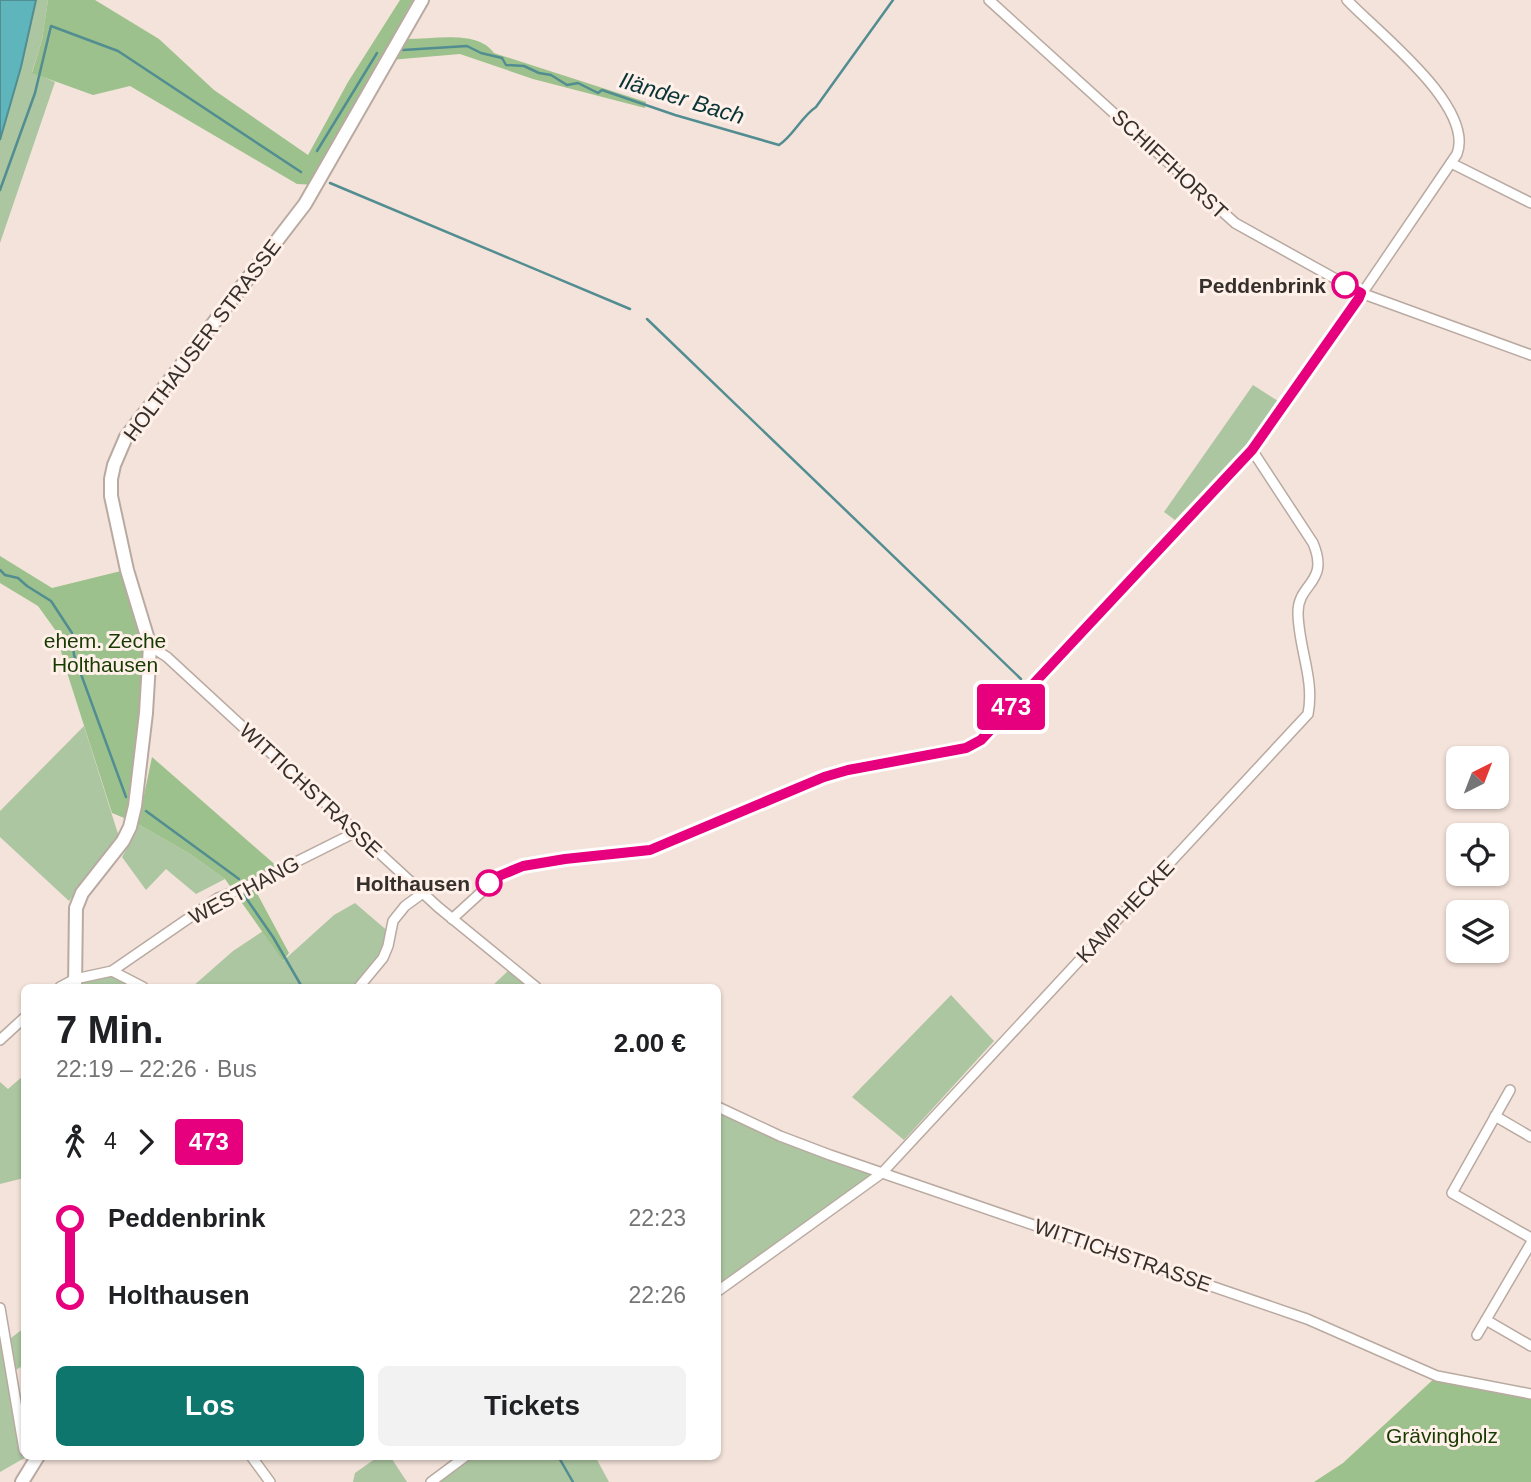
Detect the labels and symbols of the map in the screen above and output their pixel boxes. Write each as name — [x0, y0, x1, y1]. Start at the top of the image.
water label: Iländer Bach — [616, 67, 748, 129]
street label: SCHIFFHORST — [1108, 105, 1233, 223]
street label: HOLTHAUSER STRASSE — [119, 235, 285, 445]
marker: Peddenbrink — [1332, 272, 1358, 298]
place label: Peddenbrink — [1199, 274, 1326, 297]
park label: ehem. Zeche Holthausen — [44, 629, 166, 676]
line badge: 473 — [971, 684, 1051, 730]
street label: WITTICHSTRASSE — [235, 718, 387, 862]
north arrow — [1446, 746, 1508, 808]
street label: WESTHANG — [185, 851, 303, 929]
street label: KAMPHECKE — [1072, 855, 1178, 967]
marker: Holthausen — [476, 870, 502, 896]
place label: Holthausen — [356, 872, 470, 895]
street label: WITTICHSTRASSE — [1032, 1214, 1214, 1296]
park label: Grävingholz — [1386, 1424, 1498, 1447]

